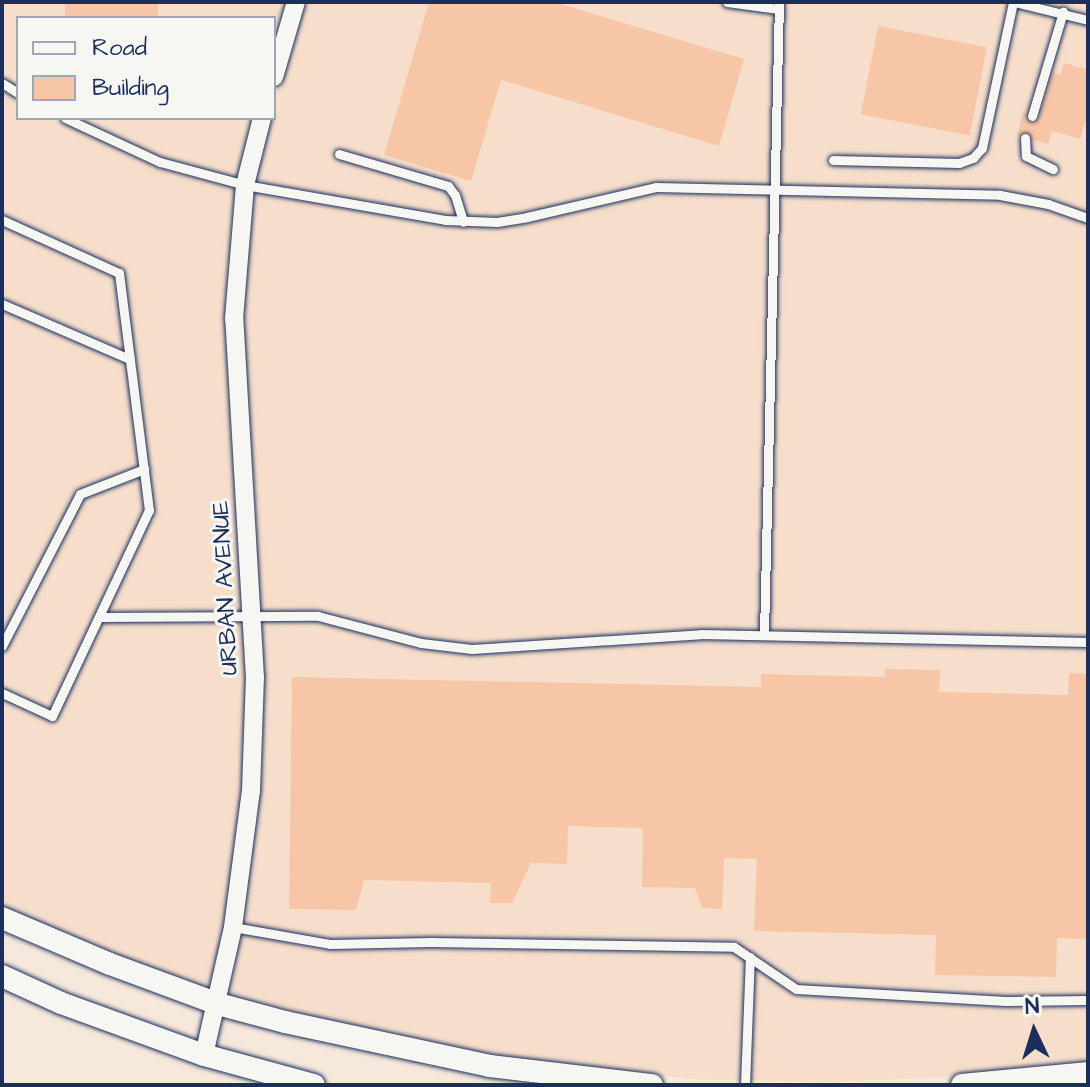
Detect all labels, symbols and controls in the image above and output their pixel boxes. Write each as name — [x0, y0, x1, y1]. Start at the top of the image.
legend — [16, 16, 276, 120]
text: Road — [92, 31, 147, 65]
text: Building — [92, 71, 169, 105]
street label: URBAN AVENUE — [207, 500, 245, 676]
north arrow — [994, 991, 1074, 1071]
text: N — [1024, 991, 1040, 1023]

